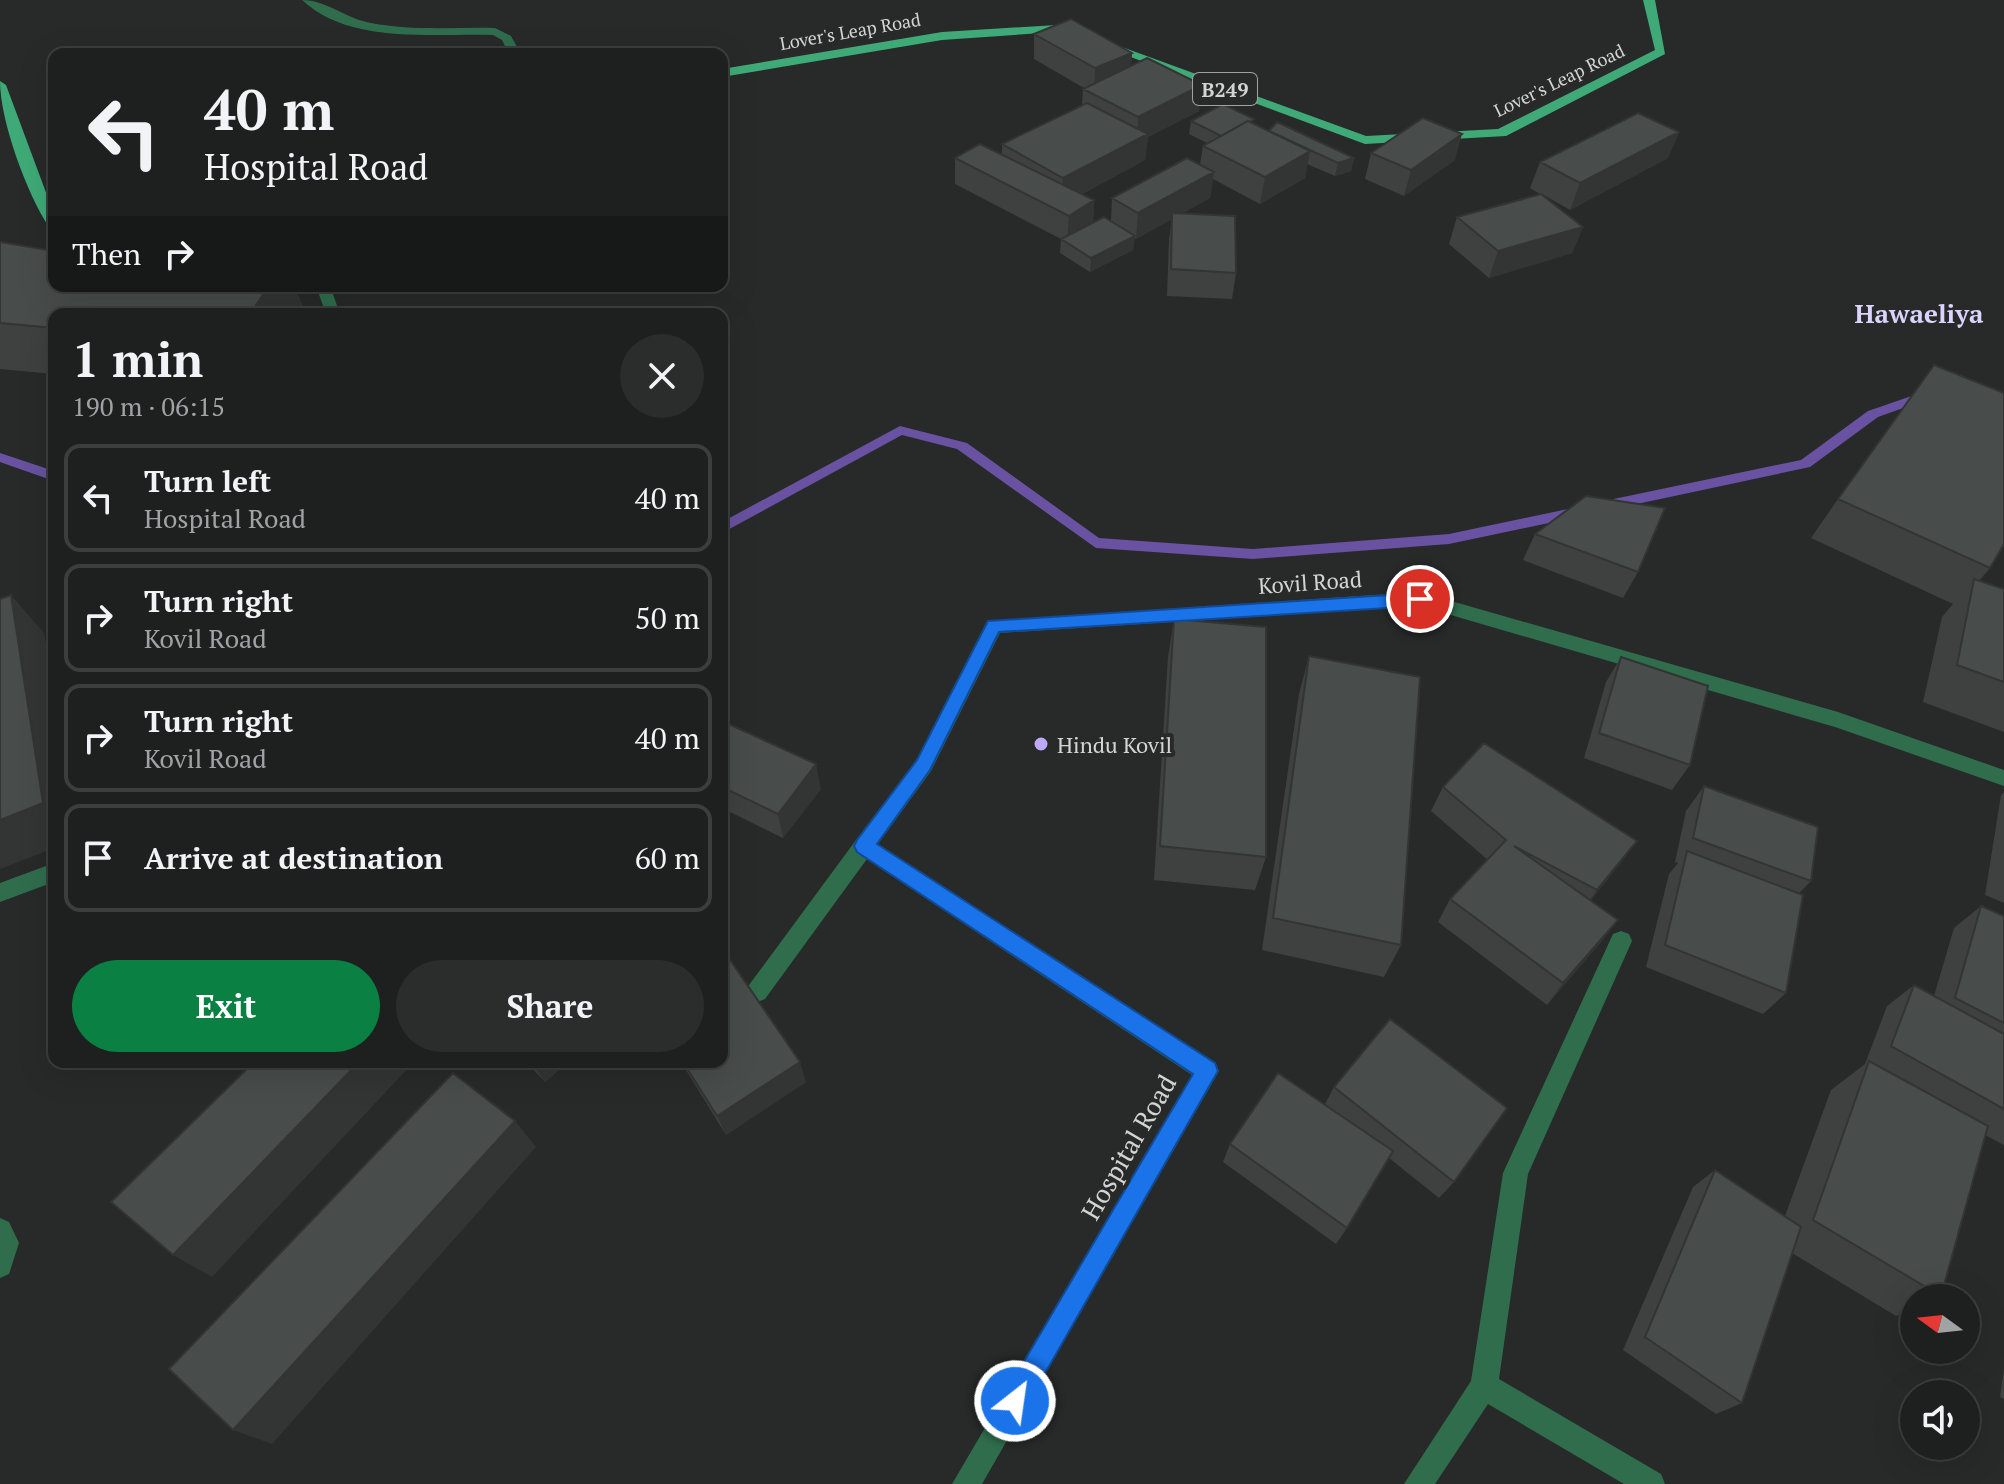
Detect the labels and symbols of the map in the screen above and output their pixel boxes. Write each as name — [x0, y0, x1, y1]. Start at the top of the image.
street label: Lover's Leap Road — [778, 7, 922, 55]
street label: Lover's Leap Road — [1490, 38, 1628, 122]
road number: B249 — [1193, 73, 1257, 105]
district label: Hawaeliya — [1855, 296, 1984, 330]
street label: Kovil Road — [1257, 564, 1363, 600]
pin — [1386, 565, 1454, 633]
place label: Hindu Kovil — [1057, 730, 1172, 759]
marker: Hindu Kovil — [1032, 735, 1050, 753]
street label: Hospital Road — [1073, 1068, 1183, 1226]
north arrow — [1900, 1284, 1980, 1364]
position arrow — [973, 1359, 1057, 1443]

